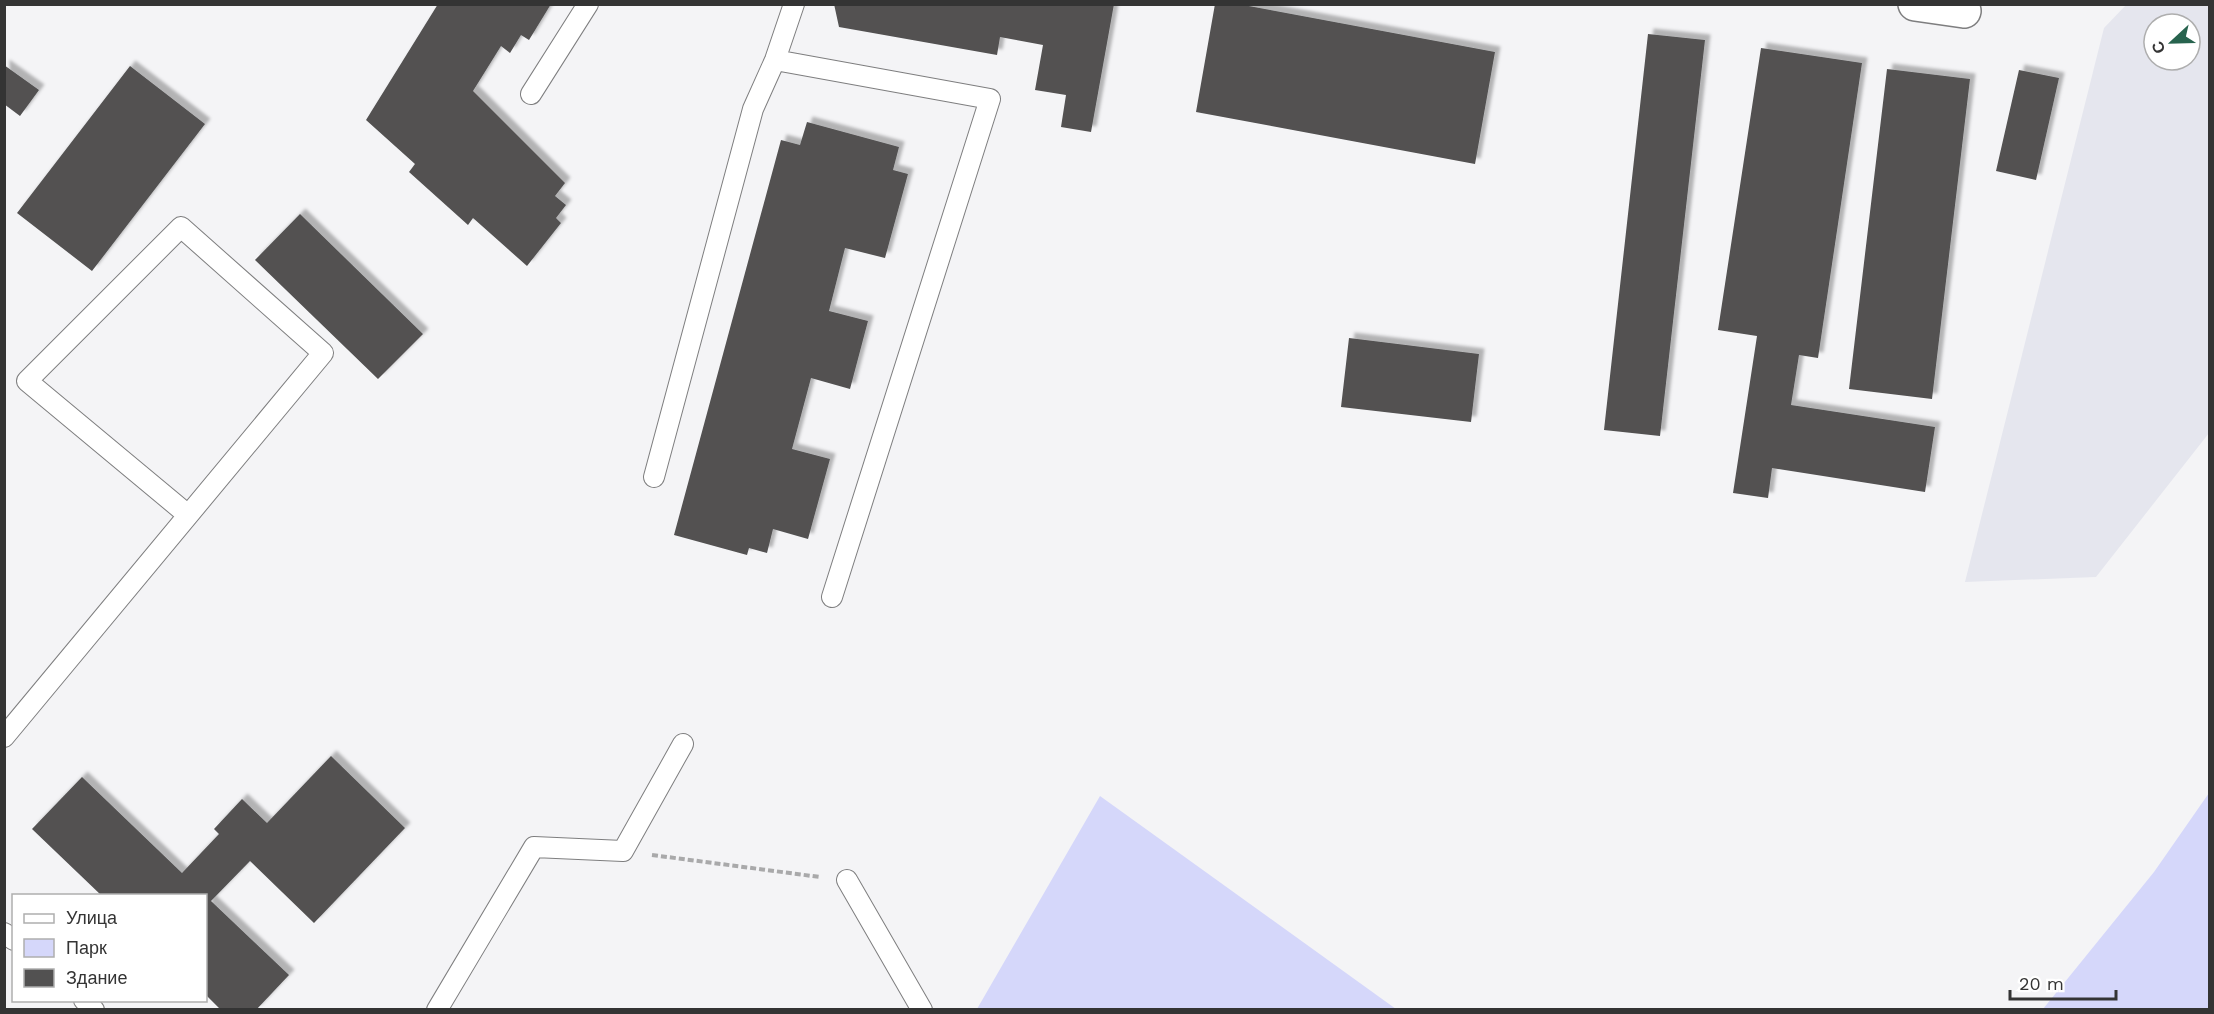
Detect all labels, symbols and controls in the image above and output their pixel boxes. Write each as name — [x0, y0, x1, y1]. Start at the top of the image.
north arrow — [2142, 12, 2202, 72]
text: С — [2147, 38, 2170, 56]
legend — [12, 894, 207, 1002]
text: Улица — [66, 907, 118, 928]
text: Парк — [66, 937, 107, 958]
scale bar — [2010, 963, 2116, 1001]
text: Здание — [66, 967, 127, 988]
text: 20 m — [2019, 973, 2064, 994]

